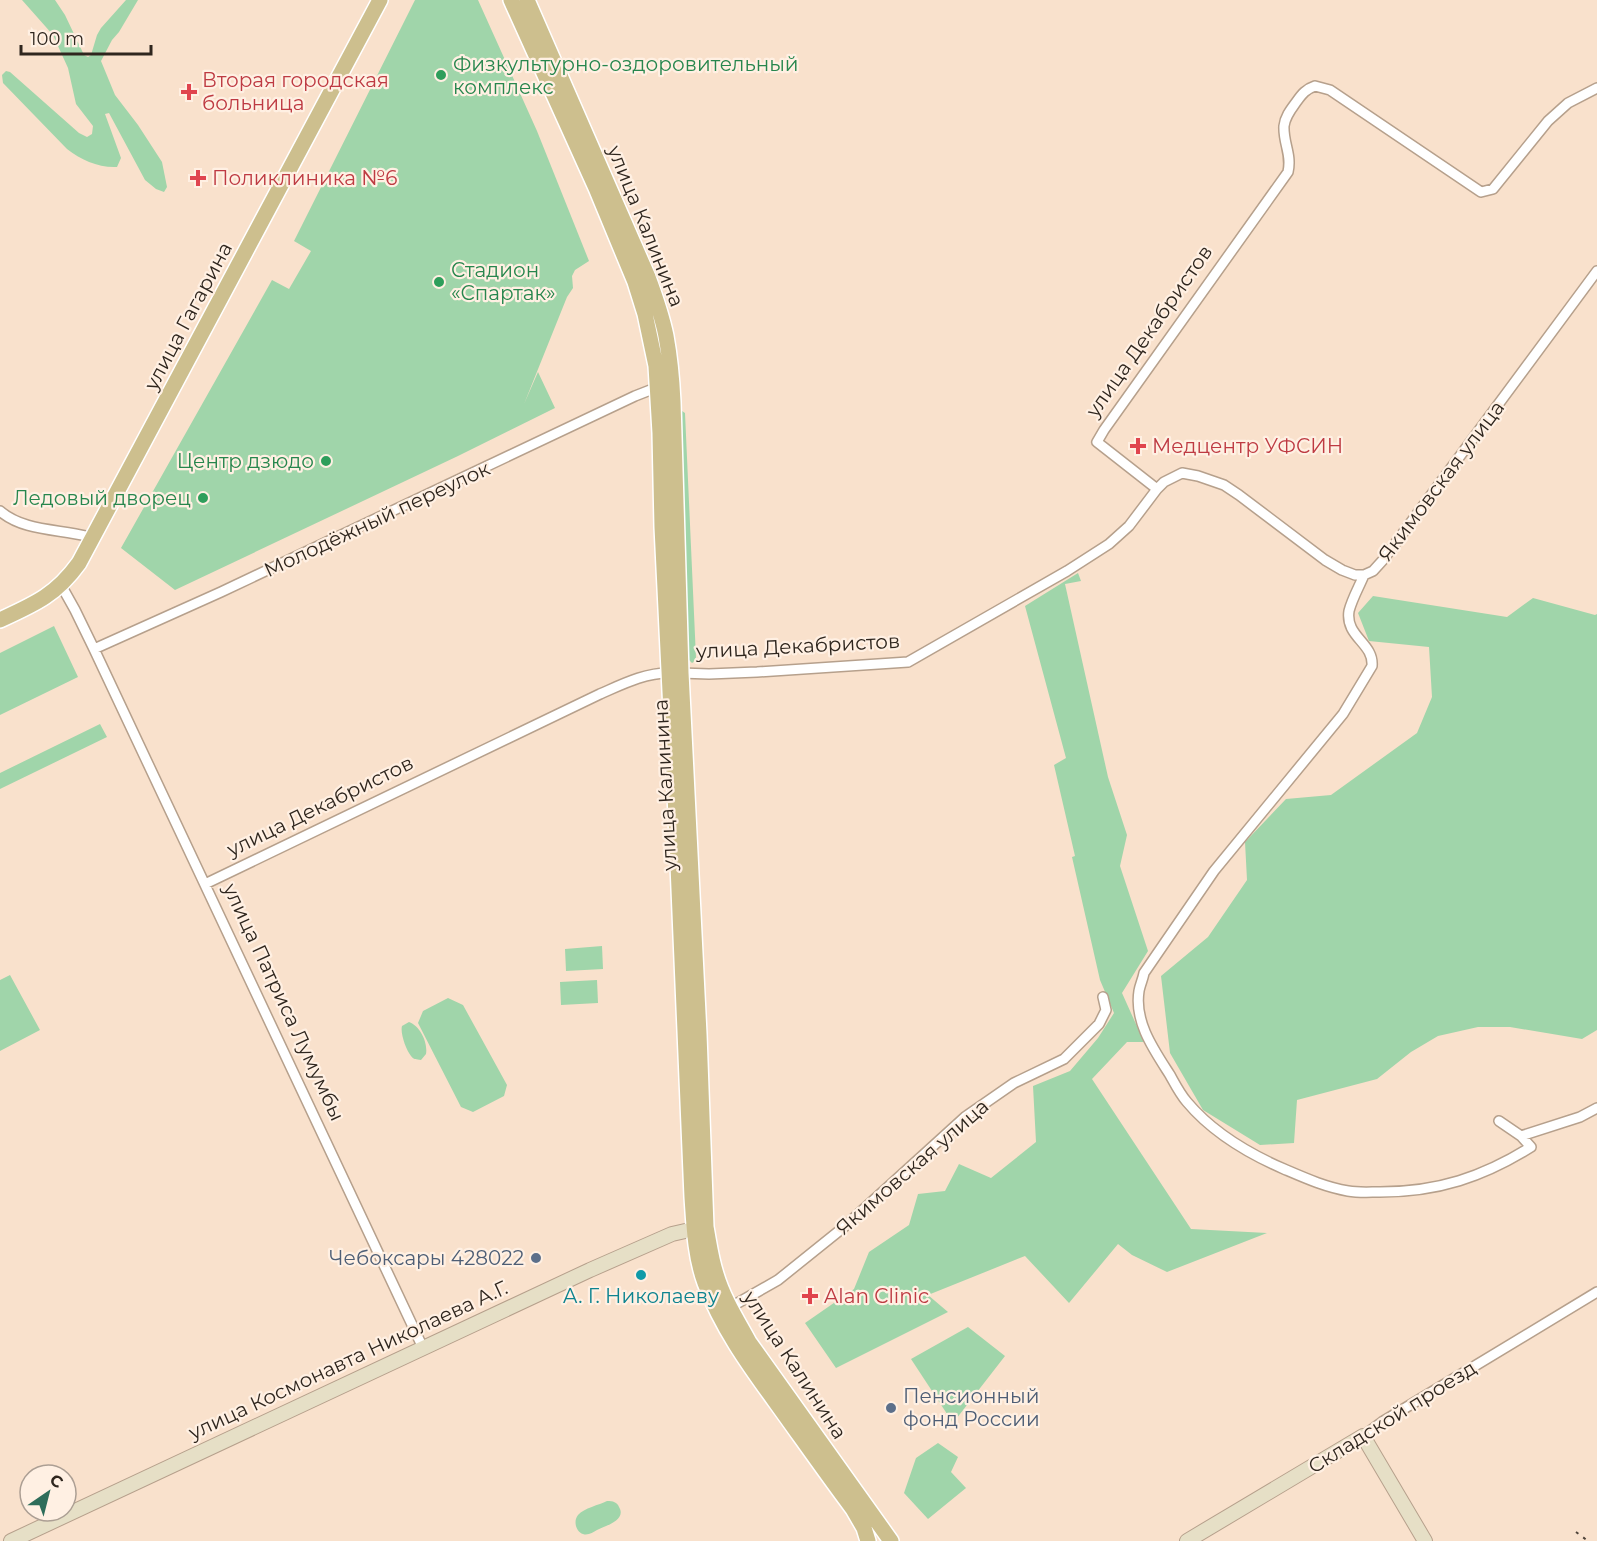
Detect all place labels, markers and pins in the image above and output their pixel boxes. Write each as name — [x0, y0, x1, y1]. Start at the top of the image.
place label: Физкультурно-оздоровительный комплекс — [453, 52, 799, 99]
place label: Вторая городская больница — [202, 68, 389, 115]
marker: Физкультурно-оздоровительный комплекс — [434, 68, 448, 82]
marker: Вторая городская больница — [180, 83, 198, 101]
place label: Поликлиника №6 — [212, 166, 398, 190]
marker: Поликлиника №6 — [189, 169, 207, 187]
place label: Стадион «Спартак» — [451, 258, 556, 305]
marker: Стадион «Спартак» — [432, 275, 446, 289]
place label: Медцентр УФСИН — [1152, 434, 1343, 458]
marker: Медцентр УФСИН — [1129, 437, 1147, 455]
place label: Центр дзюдо — [177, 449, 314, 473]
marker: Центр дзюдо — [319, 454, 333, 468]
place label: Ледовый дворец — [13, 486, 191, 510]
marker: Ледовый дворец — [196, 491, 210, 505]
place label: Чебоксары 428022 — [329, 1246, 524, 1270]
marker: Чебоксары 428022 — [529, 1251, 543, 1265]
marker: А. Г. Николаеву — [634, 1268, 648, 1282]
place label: А. Г. Николаеву — [563, 1284, 719, 1308]
place label: Alan Clinic — [824, 1284, 929, 1308]
marker: Alan Clinic — [801, 1287, 819, 1305]
place label: Пенсионный фонд России — [903, 1384, 1040, 1431]
marker: Пенсионный фонд России — [884, 1401, 898, 1415]

